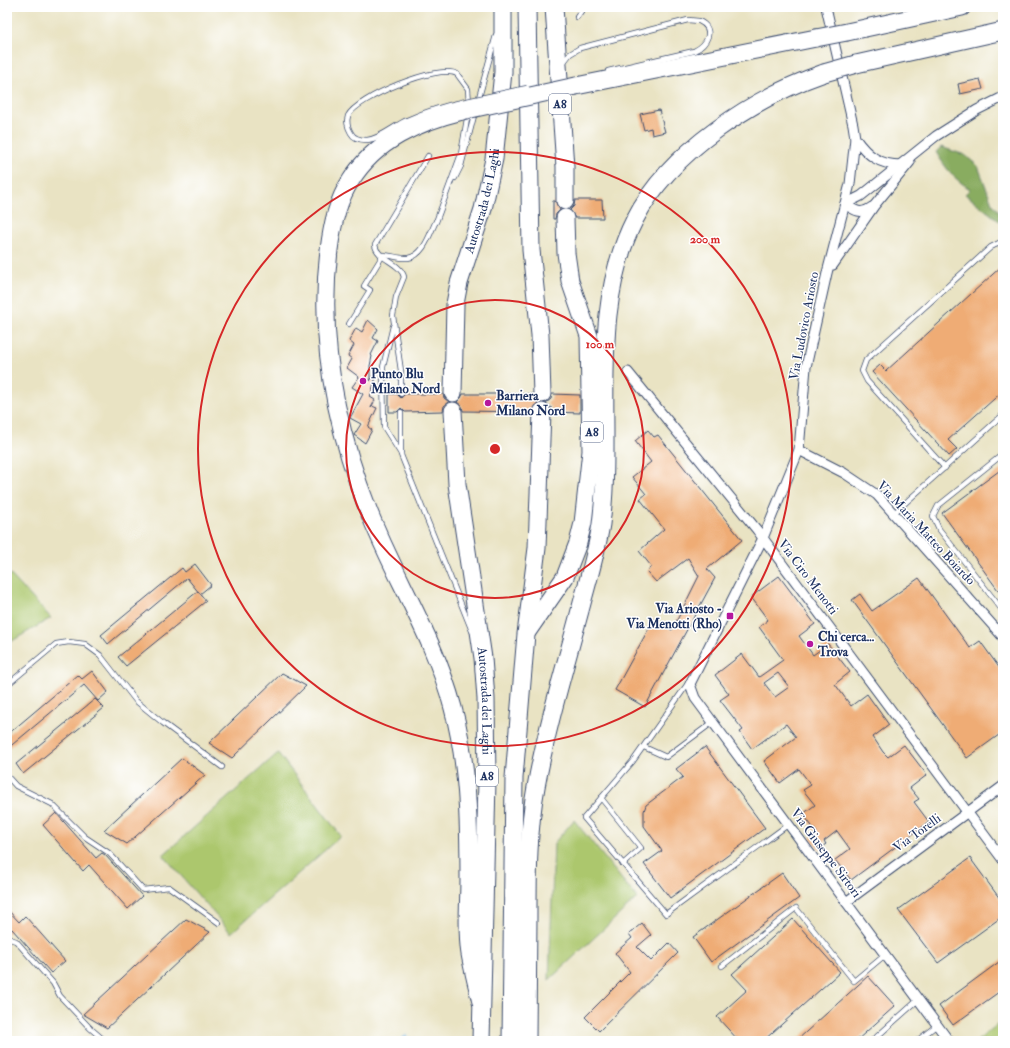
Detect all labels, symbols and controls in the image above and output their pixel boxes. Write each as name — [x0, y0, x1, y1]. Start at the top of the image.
road number: A8 — [549, 94, 571, 114]
street label: Autostrada dei Laghi — [461, 147, 503, 257]
text: 200 m — [690, 232, 721, 247]
street label: Via Ludovico Ariosto — [786, 270, 822, 382]
text: 100 m — [586, 337, 615, 352]
place label: Punto Blu Milano Nord — [370, 366, 441, 397]
marker: Punto Blu Milano Nord — [358, 376, 368, 386]
place label: Barriera Milano Nord — [495, 388, 566, 419]
marker: Barriera Milano Nord — [483, 398, 493, 408]
road number: A8 — [581, 422, 603, 442]
centre of rings — [488, 442, 502, 456]
street label: Via Maria Matteo Boiardo — [874, 478, 978, 588]
street label: Via Ciro Menotti — [775, 536, 842, 618]
place label: Via Ariosto - Via Menotti (Rho) — [626, 601, 722, 632]
marker: Via Ariosto - Via Menotti (Rho) — [725, 611, 735, 621]
place label: Chi cerca... Trova — [817, 629, 875, 660]
marker: Chi cerca... Trova — [805, 639, 815, 649]
street label: Autostrada dei Laghi — [473, 645, 495, 756]
road number: A8 — [476, 766, 498, 786]
street label: Via Giuseppe Sirtori — [787, 805, 865, 902]
street label: Via Torelli — [890, 810, 944, 856]

